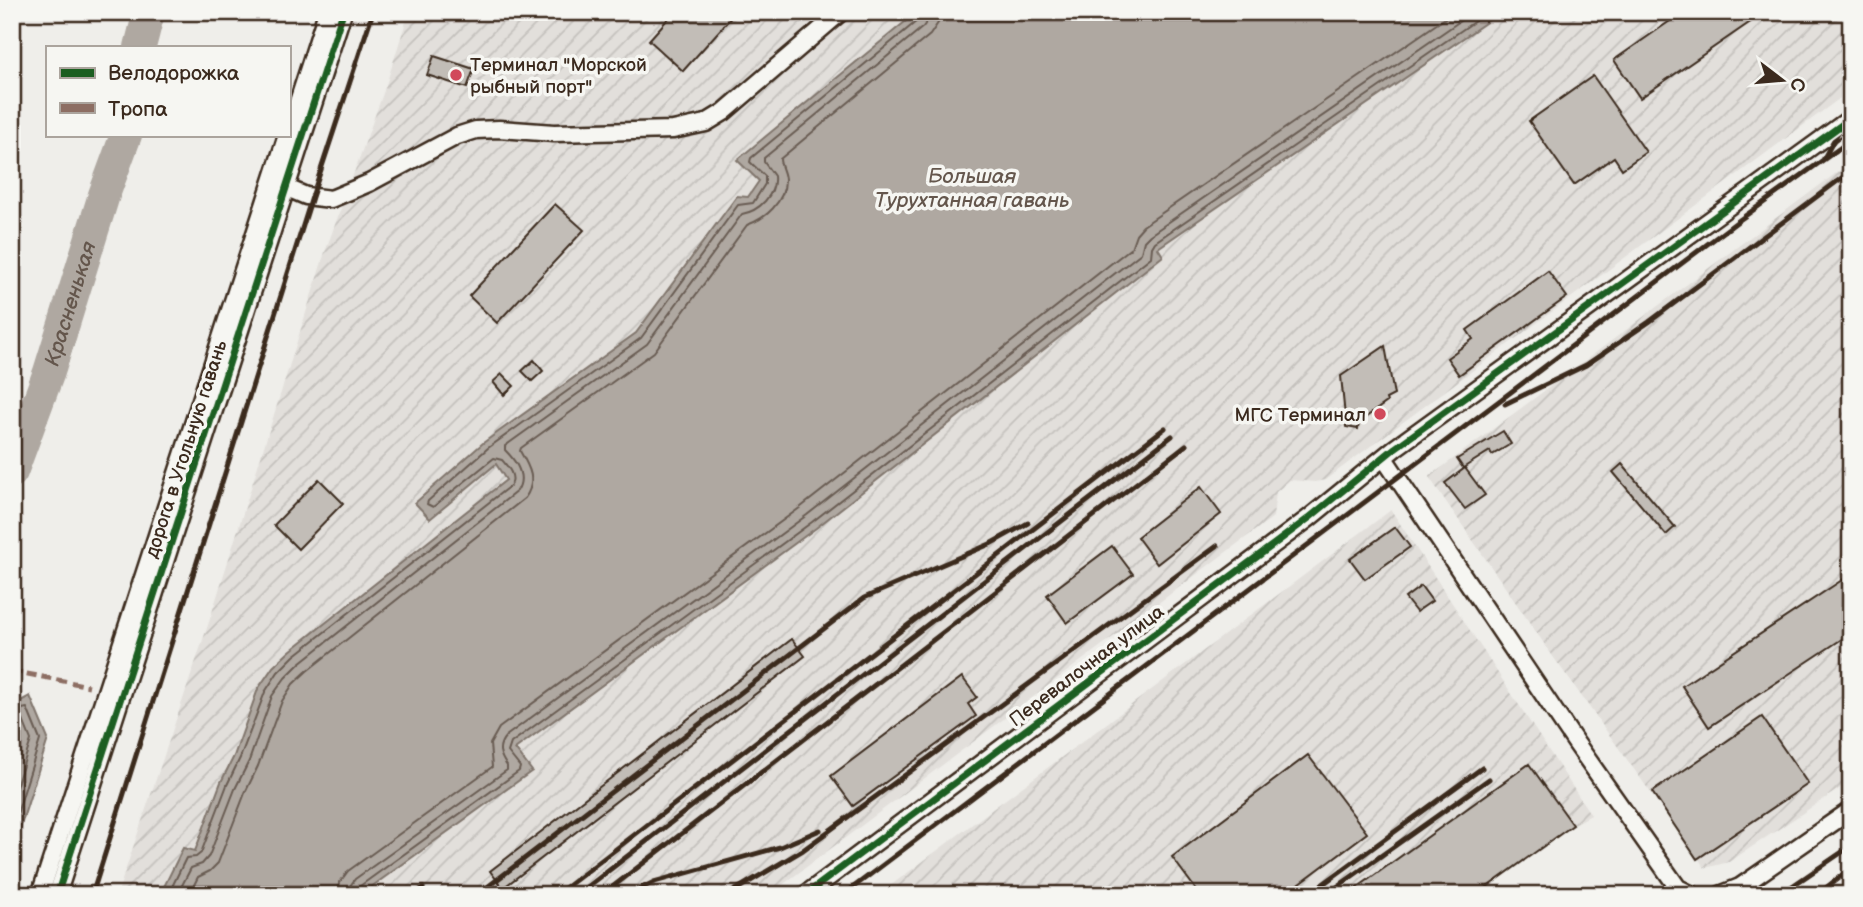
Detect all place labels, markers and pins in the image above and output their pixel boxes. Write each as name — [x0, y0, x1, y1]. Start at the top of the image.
place label: Терминал "Морской рыбный порт" — [470, 54, 647, 99]
marker: Терминал "Морской рыбный порт" — [448, 67, 464, 83]
place label: МГС Терминал — [1234, 404, 1366, 427]
marker: МГС Терминал — [1372, 406, 1388, 422]

